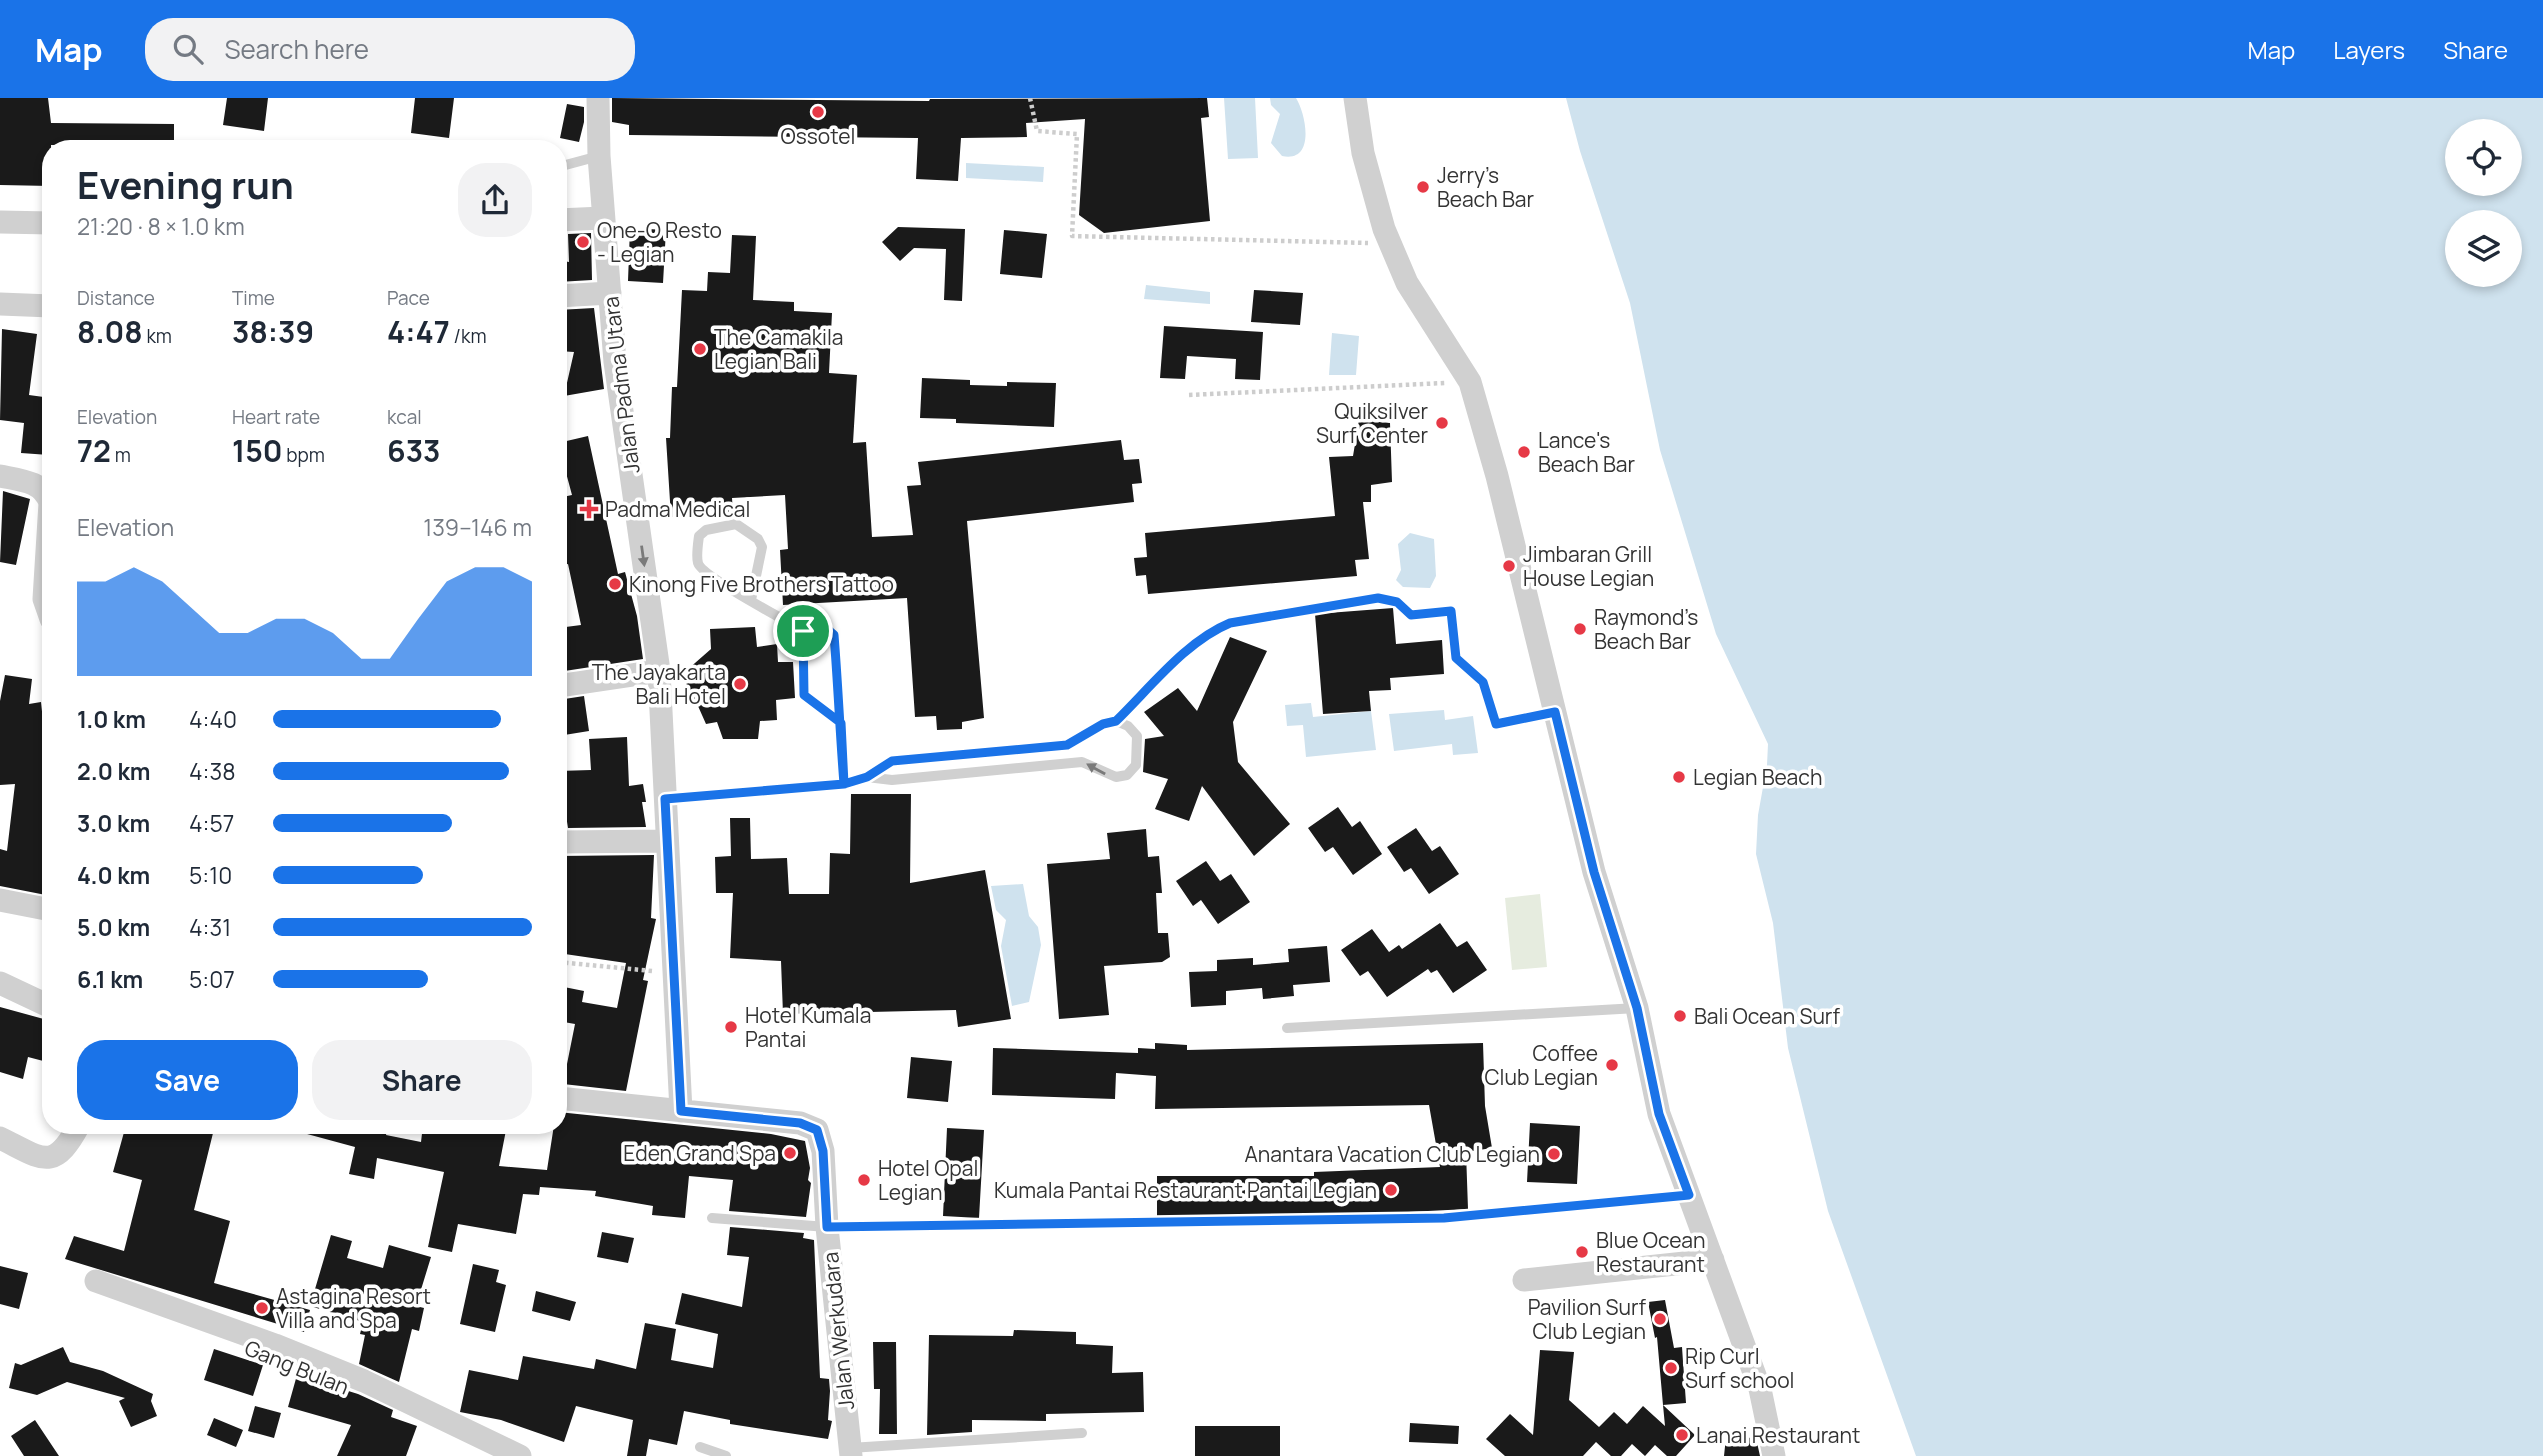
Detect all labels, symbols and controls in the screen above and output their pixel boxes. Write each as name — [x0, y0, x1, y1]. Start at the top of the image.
search box — [145, 18, 635, 81]
text: Map — [35, 27, 103, 72]
icon: search — [169, 30, 207, 68]
text: Search here — [225, 31, 369, 67]
text: Map — [2248, 33, 2295, 66]
text: Layers — [2333, 33, 2405, 66]
text: Share — [2443, 33, 2508, 66]
marker: Ossotel — [810, 104, 826, 120]
map controls — [2445, 119, 2522, 287]
button: locate — [2445, 119, 2522, 196]
place label: Ossotel — [781, 122, 855, 150]
text: Evening run — [77, 158, 294, 210]
place label: Jerry’s Beach Bar — [1437, 161, 1534, 213]
button: share — [458, 163, 532, 237]
marker: Jerry’s Beach Bar — [1415, 179, 1431, 195]
text: 21:20 · 8 × 1.0 km — [77, 210, 245, 242]
button: layers — [2445, 210, 2522, 287]
place label: One-O Resto - Legian — [597, 216, 722, 268]
marker: One-O Resto - Legian — [575, 234, 591, 250]
text: Distance — [77, 285, 155, 311]
text: Time — [232, 285, 275, 311]
text: Pace — [387, 285, 430, 311]
street label: Jalan Padma Utara — [596, 295, 646, 475]
text: 8.08 — [77, 311, 143, 352]
text: 38:39 — [232, 311, 314, 352]
text: 4:47 — [387, 311, 450, 352]
text: km — [143, 323, 172, 349]
text: /km — [450, 323, 487, 349]
place label: The Camakila Legian Bali — [714, 323, 844, 375]
marker: The Camakila Legian Bali — [692, 341, 708, 357]
place label: Quiksilver Surf Center — [1316, 397, 1428, 449]
text: Elevation — [77, 404, 157, 430]
text: Heart rate — [232, 404, 320, 430]
text: kcal — [387, 404, 422, 430]
marker: Quiksilver Surf Center — [1434, 415, 1450, 431]
place label: Lance's Beach Bar — [1538, 426, 1635, 478]
text: 72 — [77, 430, 111, 471]
text: 150 — [232, 430, 282, 471]
text: 633 — [387, 430, 441, 471]
text: m — [111, 442, 131, 468]
text: bpm — [282, 442, 325, 468]
marker: Lance's Beach Bar — [1516, 444, 1532, 460]
place label: Padma Medical — [605, 495, 750, 523]
marker: Padma Medical — [579, 499, 599, 519]
text: Elevation — [77, 511, 174, 543]
text: 139–146 m — [423, 511, 532, 543]
place label: Jimbaran Grill House Legian — [1523, 540, 1654, 592]
one-way arrow — [637, 545, 648, 567]
marker: Jimbaran Grill House Legian — [1501, 558, 1517, 574]
place label: Kinong Five Brothers Tattoo — [629, 570, 894, 598]
marker: Kinong Five Brothers Tattoo — [607, 576, 623, 592]
pin — [773, 601, 833, 661]
place label: Raymond’s Beach Bar — [1594, 603, 1698, 655]
icon: arrive — [784, 612, 822, 650]
marker: Raymond’s Beach Bar — [1572, 621, 1588, 637]
place label: The Jayakarta Bali Hotel — [592, 658, 726, 710]
marker: The Jayakarta Bali Hotel — [732, 676, 748, 692]
text: 1.0 km — [77, 703, 146, 735]
text: 4:40 — [189, 703, 237, 735]
text: 2.0 km — [77, 755, 150, 787]
text: 4:38 — [189, 755, 236, 787]
place label: Legian Beach — [1693, 763, 1822, 791]
one-way arrow — [1086, 764, 1106, 776]
marker: Legian Beach — [1671, 769, 1687, 785]
text: 3.0 km — [77, 807, 150, 839]
text: 4:57 — [189, 807, 234, 839]
text: 4.0 km — [77, 859, 150, 891]
text: 5:10 — [189, 859, 232, 891]
text: 5.0 km — [77, 911, 150, 943]
text: 4:31 — [189, 911, 231, 943]
text: 6.1 km — [77, 963, 143, 995]
text: 5:07 — [189, 963, 235, 995]
place label: Hotel Kumala Pantai — [745, 1001, 871, 1053]
place label: Bali Ocean Surf — [1694, 1002, 1840, 1030]
marker: Bali Ocean Surf — [1672, 1008, 1688, 1024]
marker: Hotel Kumala Pantai — [723, 1019, 739, 1035]
place label: Coffee Club Legian — [1484, 1039, 1598, 1091]
button: Save — [77, 1040, 298, 1120]
button: Share — [312, 1040, 532, 1120]
marker: Coffee Club Legian — [1604, 1057, 1620, 1073]
place label: Eden Grand Spa — [623, 1139, 776, 1167]
place label: Anantara Vacation Club Legian — [1244, 1140, 1540, 1168]
marker: Eden Grand Spa — [782, 1145, 798, 1161]
marker: Anantara Vacation Club Legian — [1546, 1146, 1562, 1162]
place label: Hotel Opal Legian — [878, 1154, 978, 1206]
marker: Hotel Opal Legian — [856, 1172, 872, 1188]
place label: Kumala Pantai Restaurant Pantai Legian — [994, 1176, 1377, 1204]
marker: Kumala Pantai Restaurant Pantai Legian — [1383, 1182, 1399, 1198]
place label: Blue Ocean Restaurant — [1596, 1226, 1705, 1278]
marker: Blue Ocean Restaurant — [1574, 1244, 1590, 1260]
street label: Jalan Werkudara — [816, 1251, 860, 1411]
place label: Astagina Resort Villa and Spa — [276, 1282, 431, 1334]
place label: Pavilion Surf Club Legian — [1528, 1293, 1647, 1345]
marker: Astagina Resort Villa and Spa — [254, 1300, 270, 1316]
marker: Pavilion Surf Club Legian — [1652, 1311, 1668, 1327]
street label: Gang Bulan — [241, 1333, 353, 1401]
place label: Rip Curl Surf school — [1685, 1342, 1795, 1394]
marker: Rip Curl Surf school — [1663, 1360, 1679, 1376]
place label: Lanai Restaurant — [1696, 1421, 1860, 1449]
marker: Lanai Restaurant — [1674, 1427, 1690, 1443]

